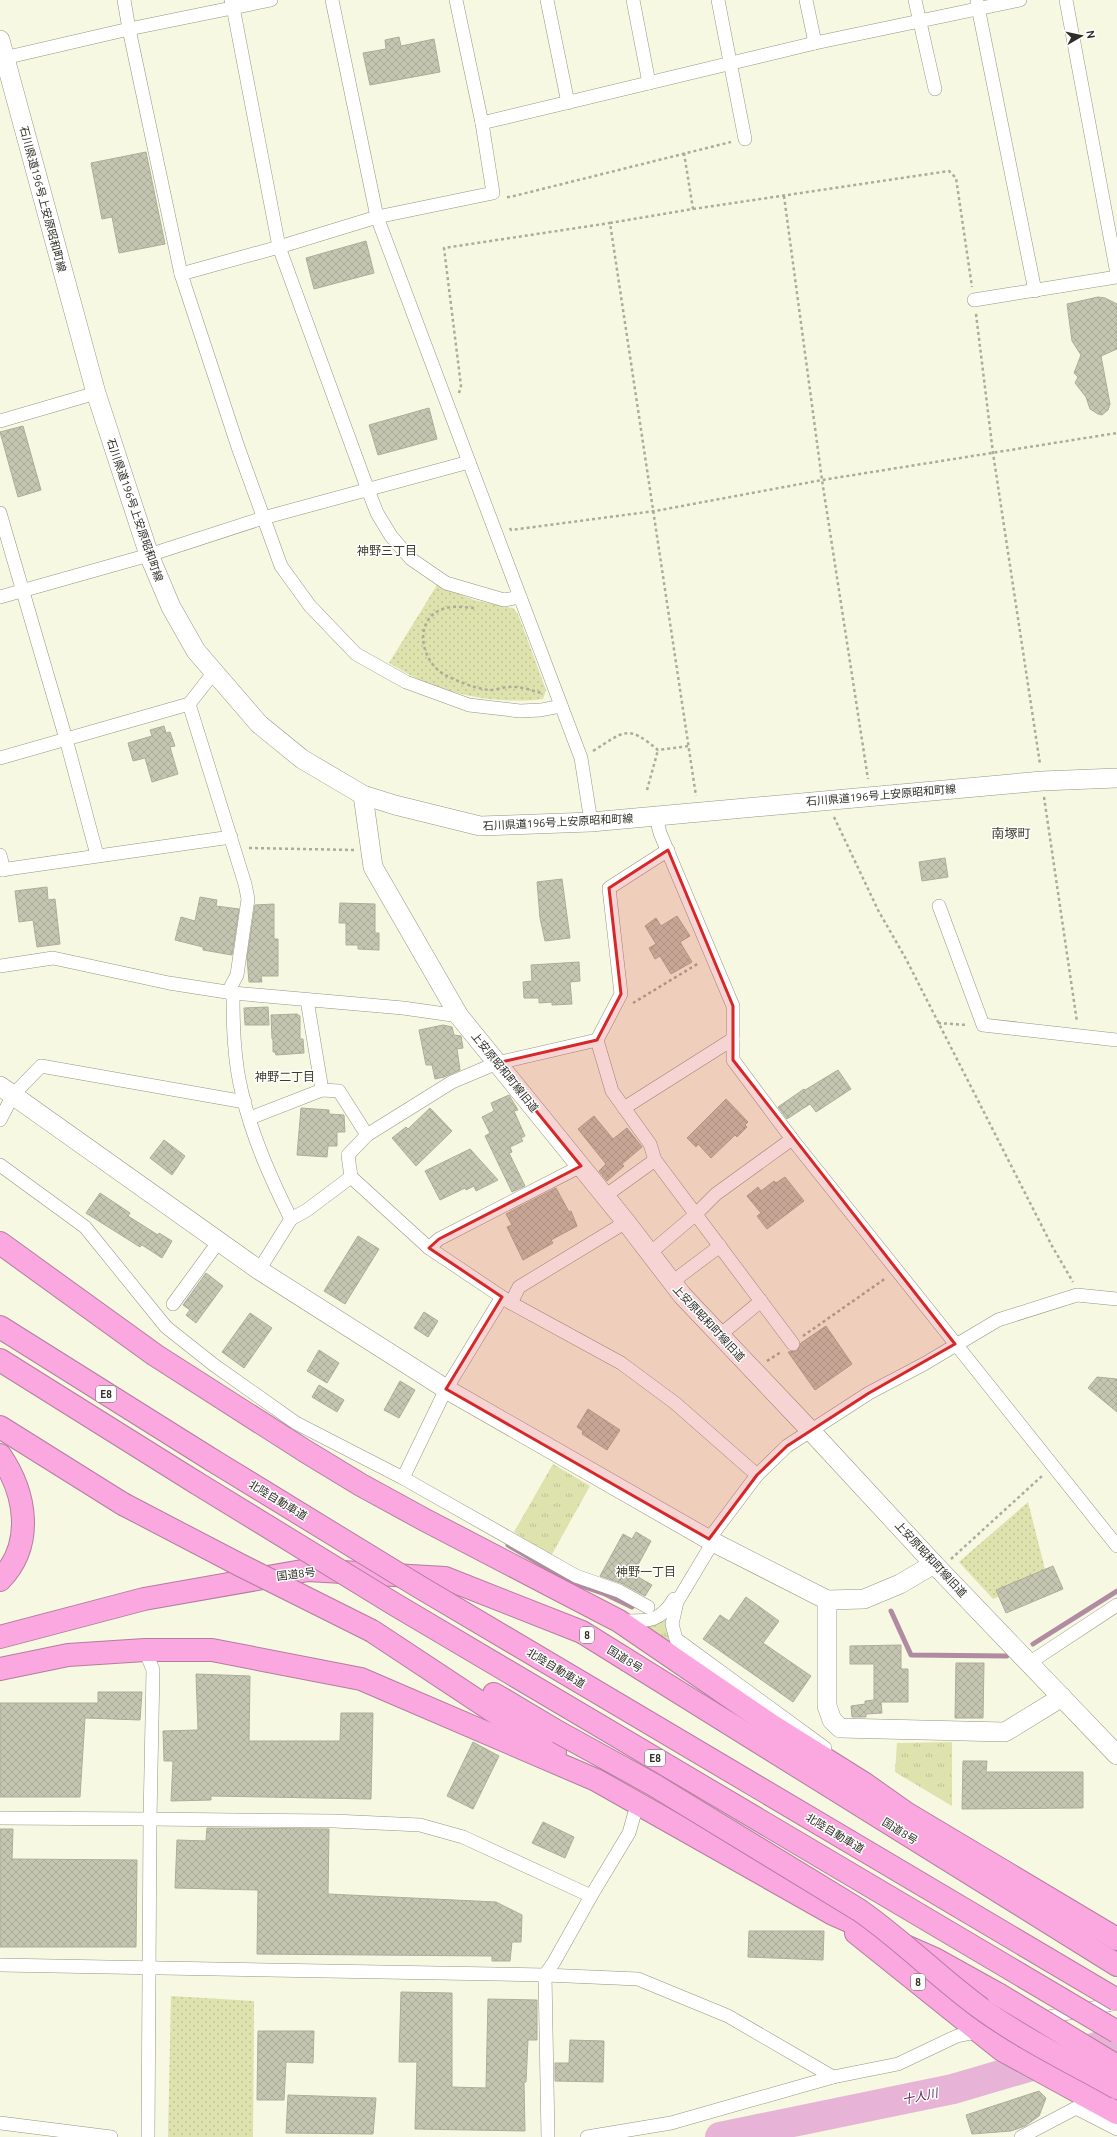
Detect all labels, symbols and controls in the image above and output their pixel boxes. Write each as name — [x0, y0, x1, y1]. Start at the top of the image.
north arrow — [1061, 16, 1101, 56]
text: N — [1084, 29, 1097, 39]
street label: 石川県道196号上安原昭和町線 — [18, 125, 68, 273]
street label: 石川県道196号上安原昭和町線 — [105, 437, 165, 583]
district label: 神野三丁目 — [357, 544, 417, 557]
street label: 石川県道196号上安原昭和町線 — [805, 782, 957, 808]
street label: 石川県道196号上安原昭和町線 — [482, 812, 634, 832]
district label: 南塚町 — [991, 826, 1031, 840]
street label: 上安原昭和町線旧道 — [469, 1030, 541, 1114]
district label: 神野二丁目 — [255, 1070, 315, 1083]
street label: 上安原昭和町線旧道 — [671, 1283, 747, 1363]
road number: E8 — [96, 1386, 116, 1402]
street label: 北陸自動車道 — [247, 1478, 309, 1522]
street label: 上安原昭和町線旧道 — [893, 1519, 969, 1599]
district label: 神野一丁目 — [616, 1565, 676, 1578]
street label: 国道8号 — [276, 1566, 316, 1582]
road number: 8 — [580, 1627, 594, 1643]
street label: 国道8号 — [605, 1644, 645, 1674]
street label: 北陸自動車道 — [525, 1646, 587, 1690]
road number: E8 — [645, 1750, 665, 1766]
street label: 北陸自動車道 — [804, 1811, 866, 1855]
street label: 国道8号 — [880, 1816, 920, 1846]
road number: 8 — [911, 1974, 925, 1990]
water label: 十人川 — [901, 2085, 941, 2106]

